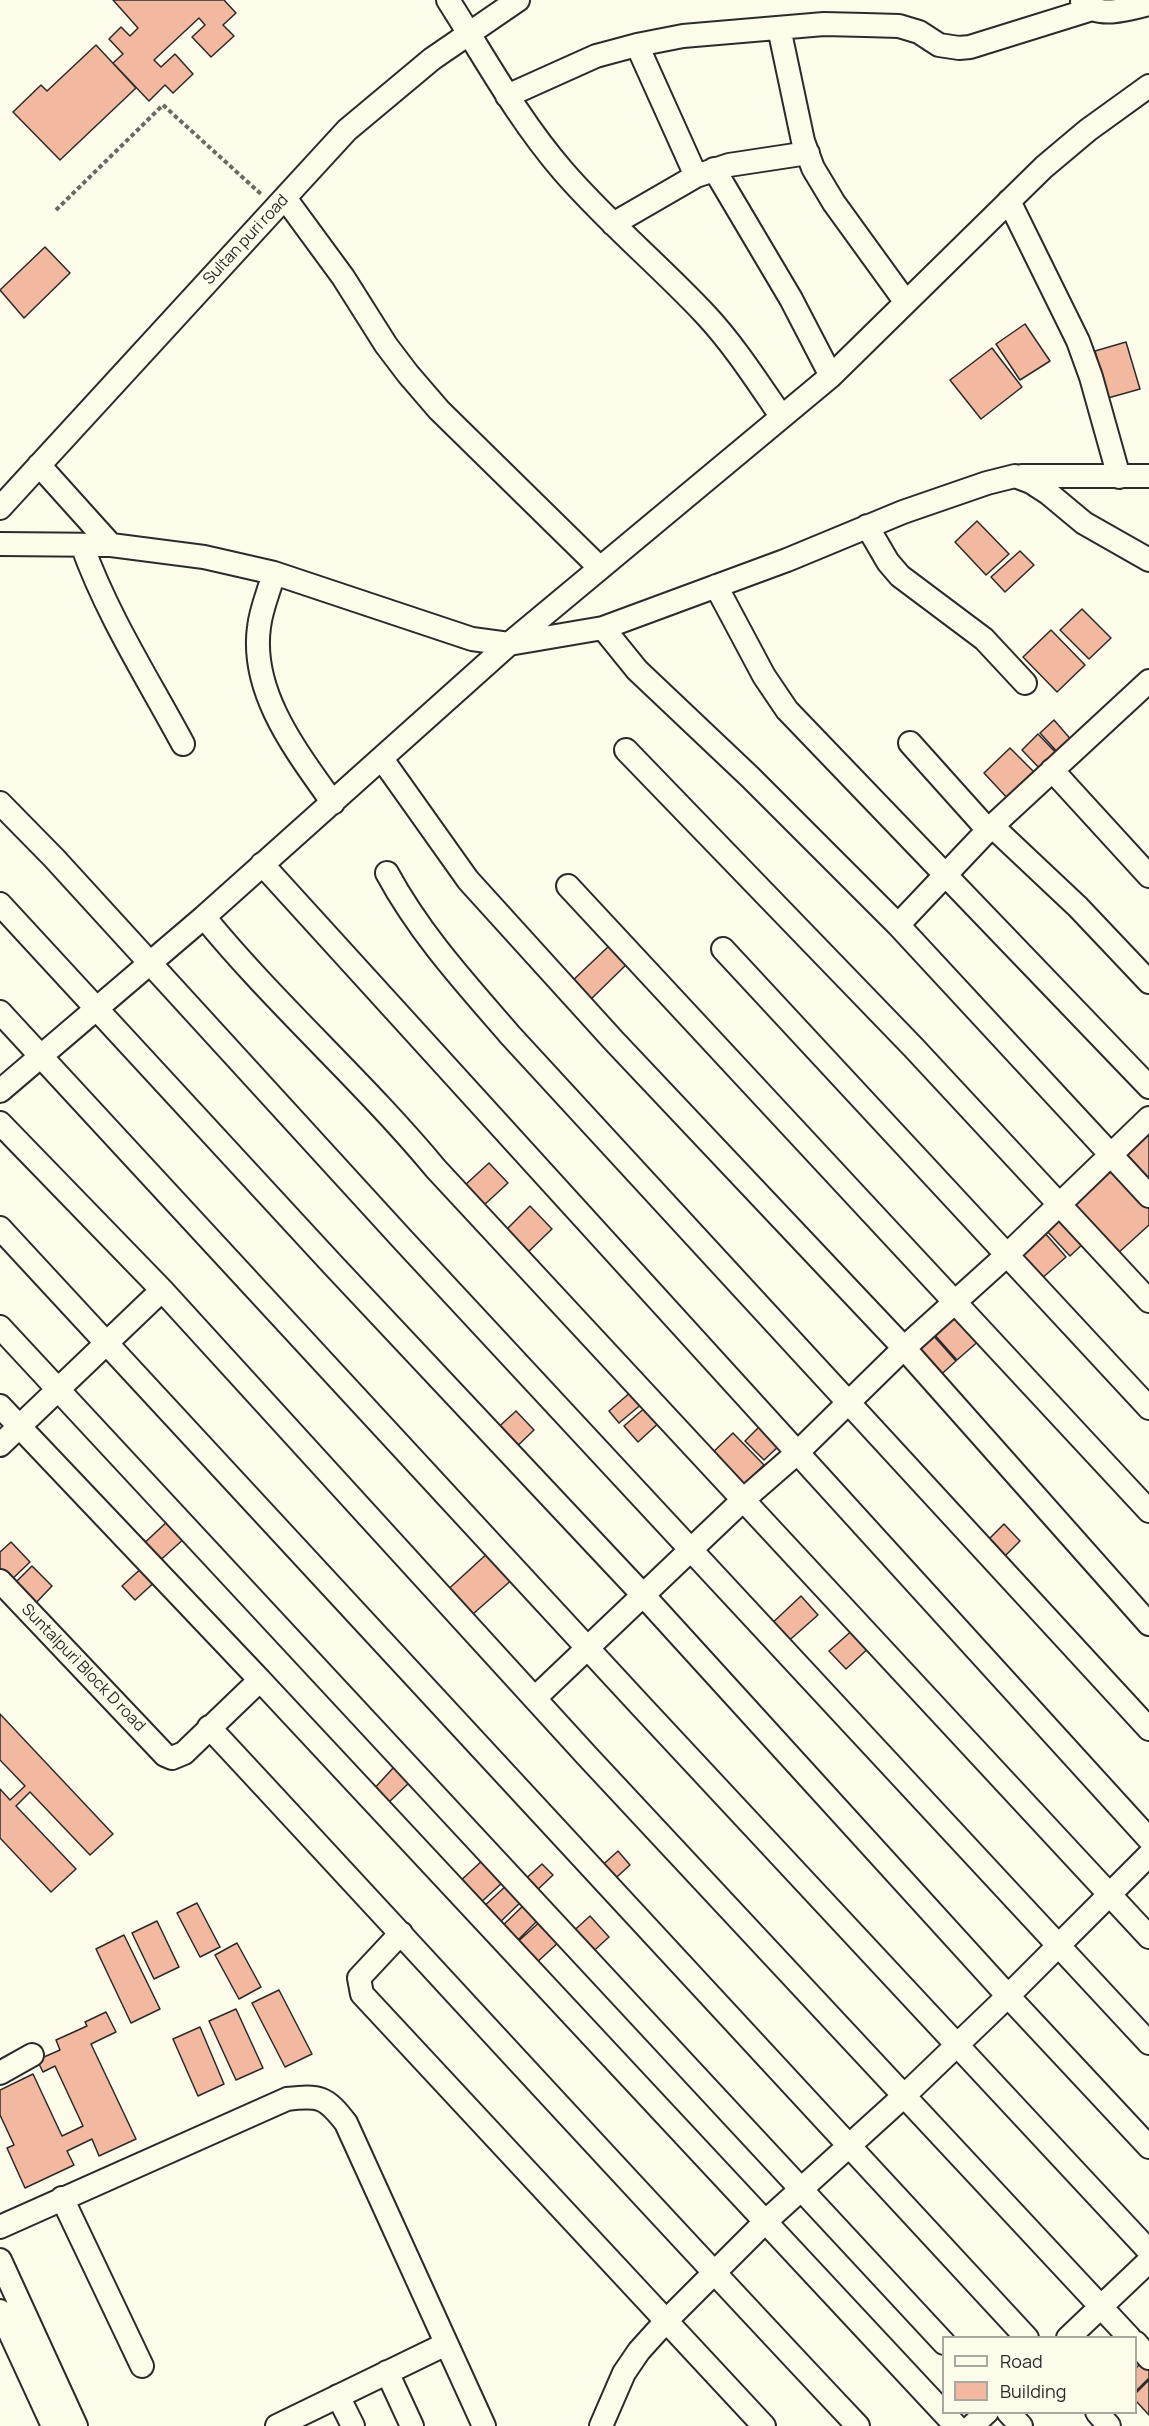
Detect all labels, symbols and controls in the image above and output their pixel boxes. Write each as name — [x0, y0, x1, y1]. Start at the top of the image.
street label: Sultan puri road — [199, 191, 293, 289]
street label: Suntalpuri Block D road — [17, 1600, 149, 1736]
legend — [942, 2336, 1137, 2414]
text: Road — [1000, 2349, 1043, 2373]
text: Building — [1000, 2379, 1066, 2403]

